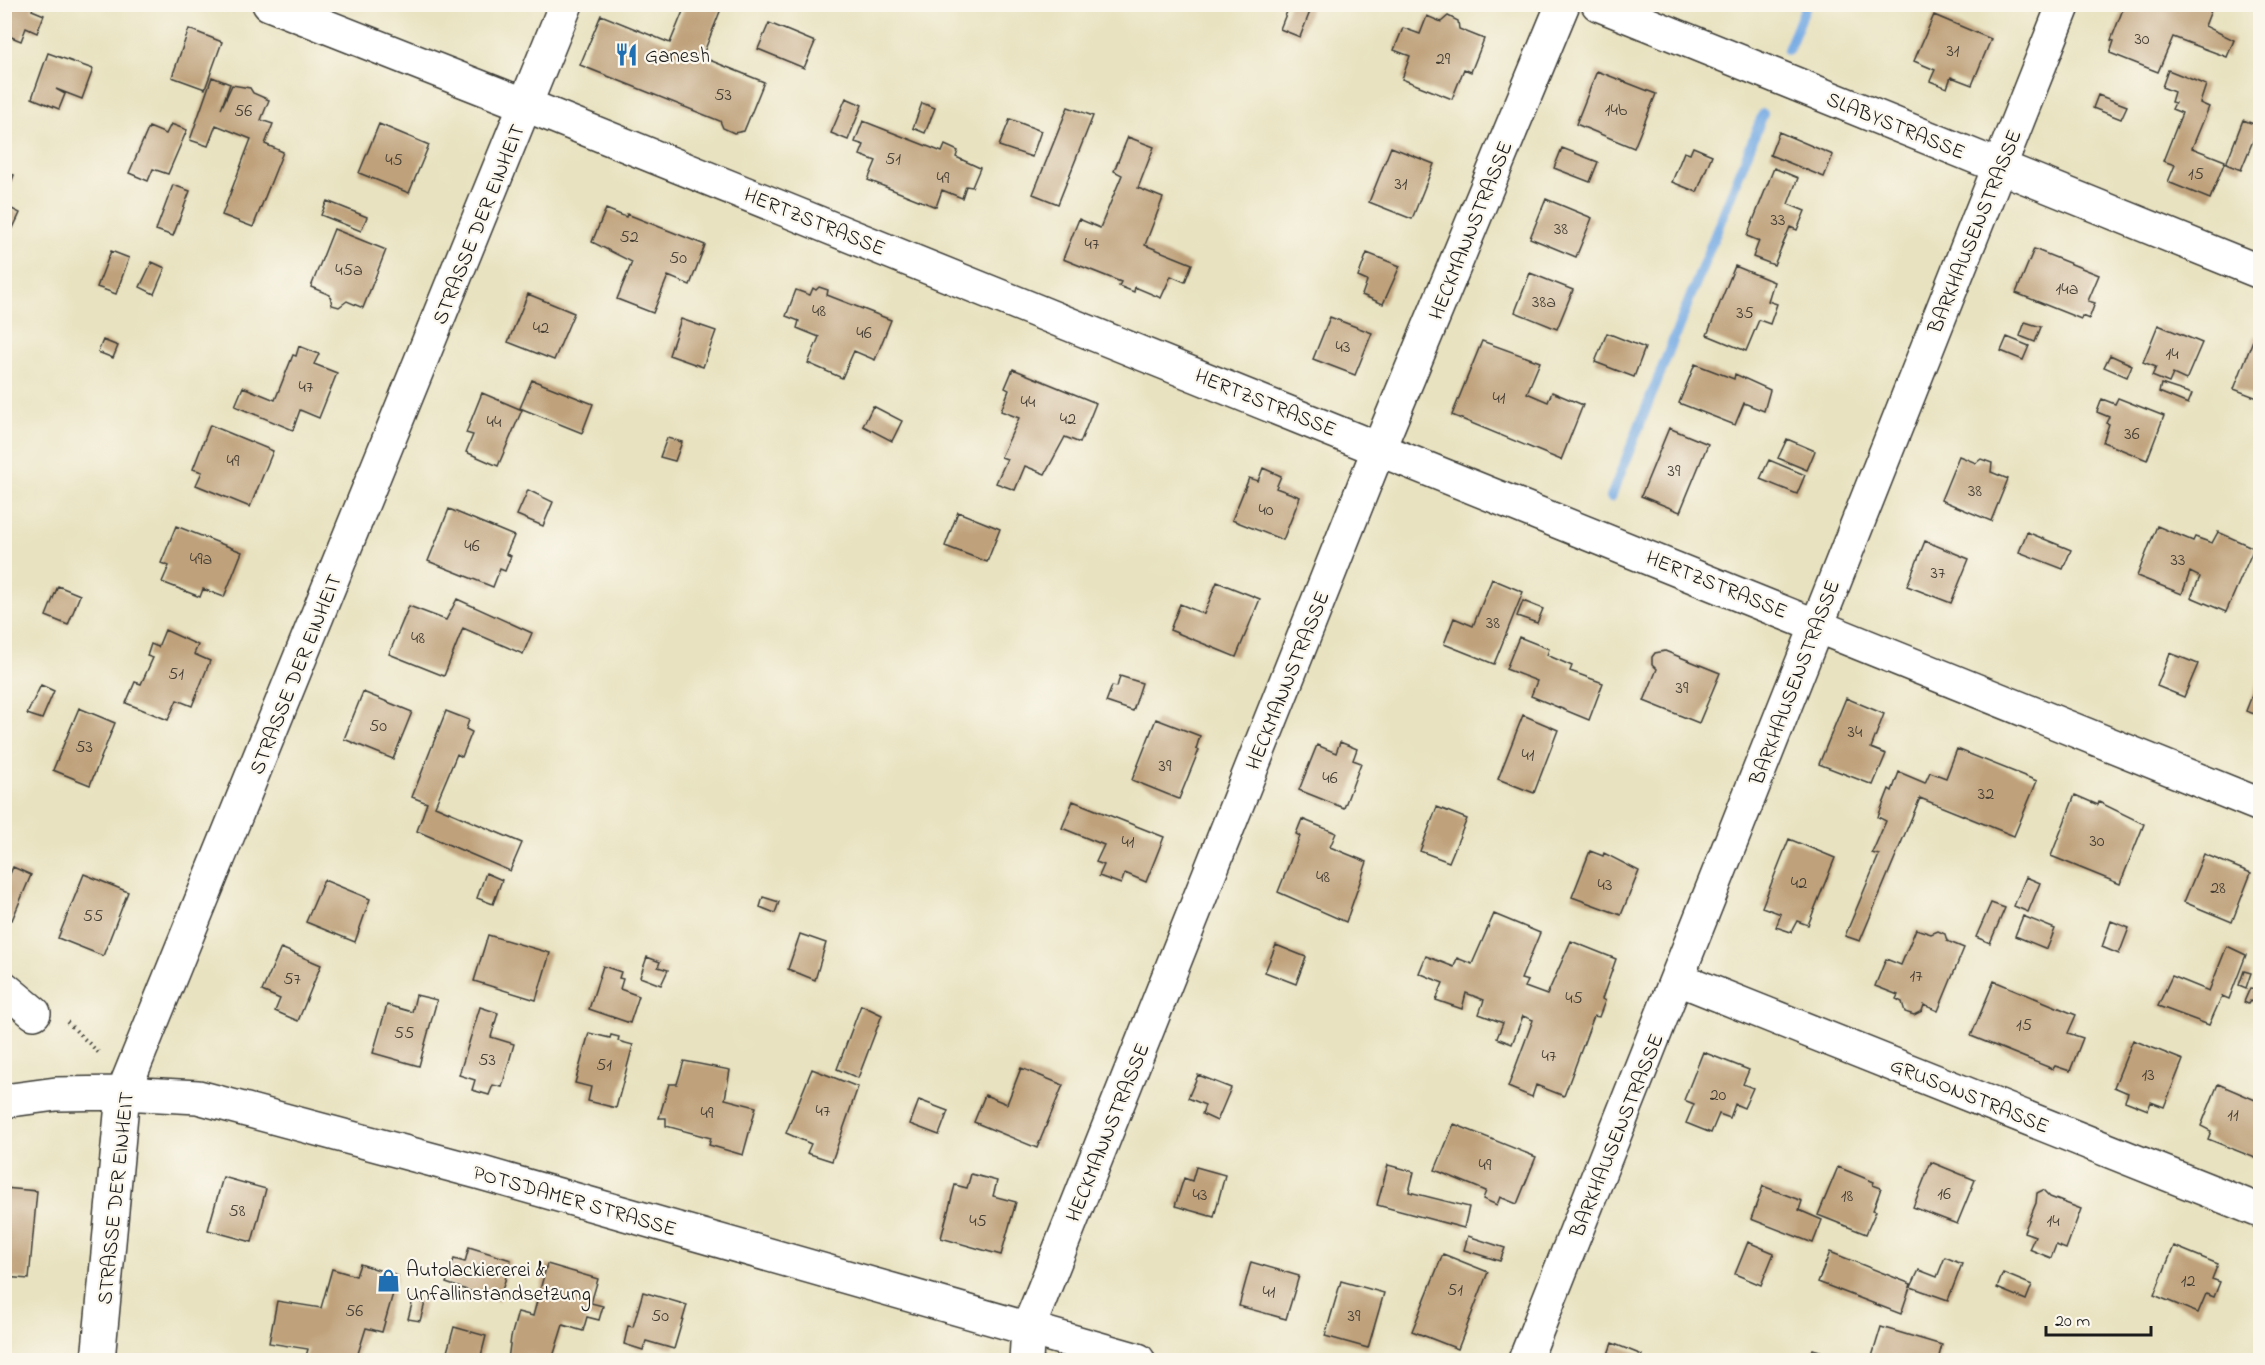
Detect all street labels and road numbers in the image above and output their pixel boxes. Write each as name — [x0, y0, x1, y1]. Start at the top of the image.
street label: SLABYSTRASSE — [1821, 85, 1969, 168]
street label: STRASSE DER EINHEIT — [426, 120, 534, 329]
street label: BARKHAUSENSTRASSE — [1921, 125, 2030, 339]
street label: HECKMANNSTRASSE — [1422, 137, 1521, 325]
street label: HERTZSTRASSE — [739, 181, 890, 265]
street label: HERTZSTRASSE — [1190, 362, 1341, 446]
street label: HERTZSTRASSE — [1641, 544, 1792, 628]
street label: STRASSE DER EINHEIT — [243, 570, 351, 779]
street label: BARKHAUSENSTRASSE — [1743, 576, 1849, 791]
street label: HECKMANNSTRASSE — [1239, 587, 1338, 775]
street label: BARKHAUSENSTRASSE — [1563, 1029, 1672, 1243]
street label: HECKMANNSTRASSE — [1059, 1039, 1158, 1227]
street label: GRUSONSTRASSE — [1885, 1051, 2053, 1142]
street label: STRASSE DER EINHEIT — [91, 1090, 143, 1306]
street label: POTSDAMER STRASSE — [469, 1158, 680, 1245]

